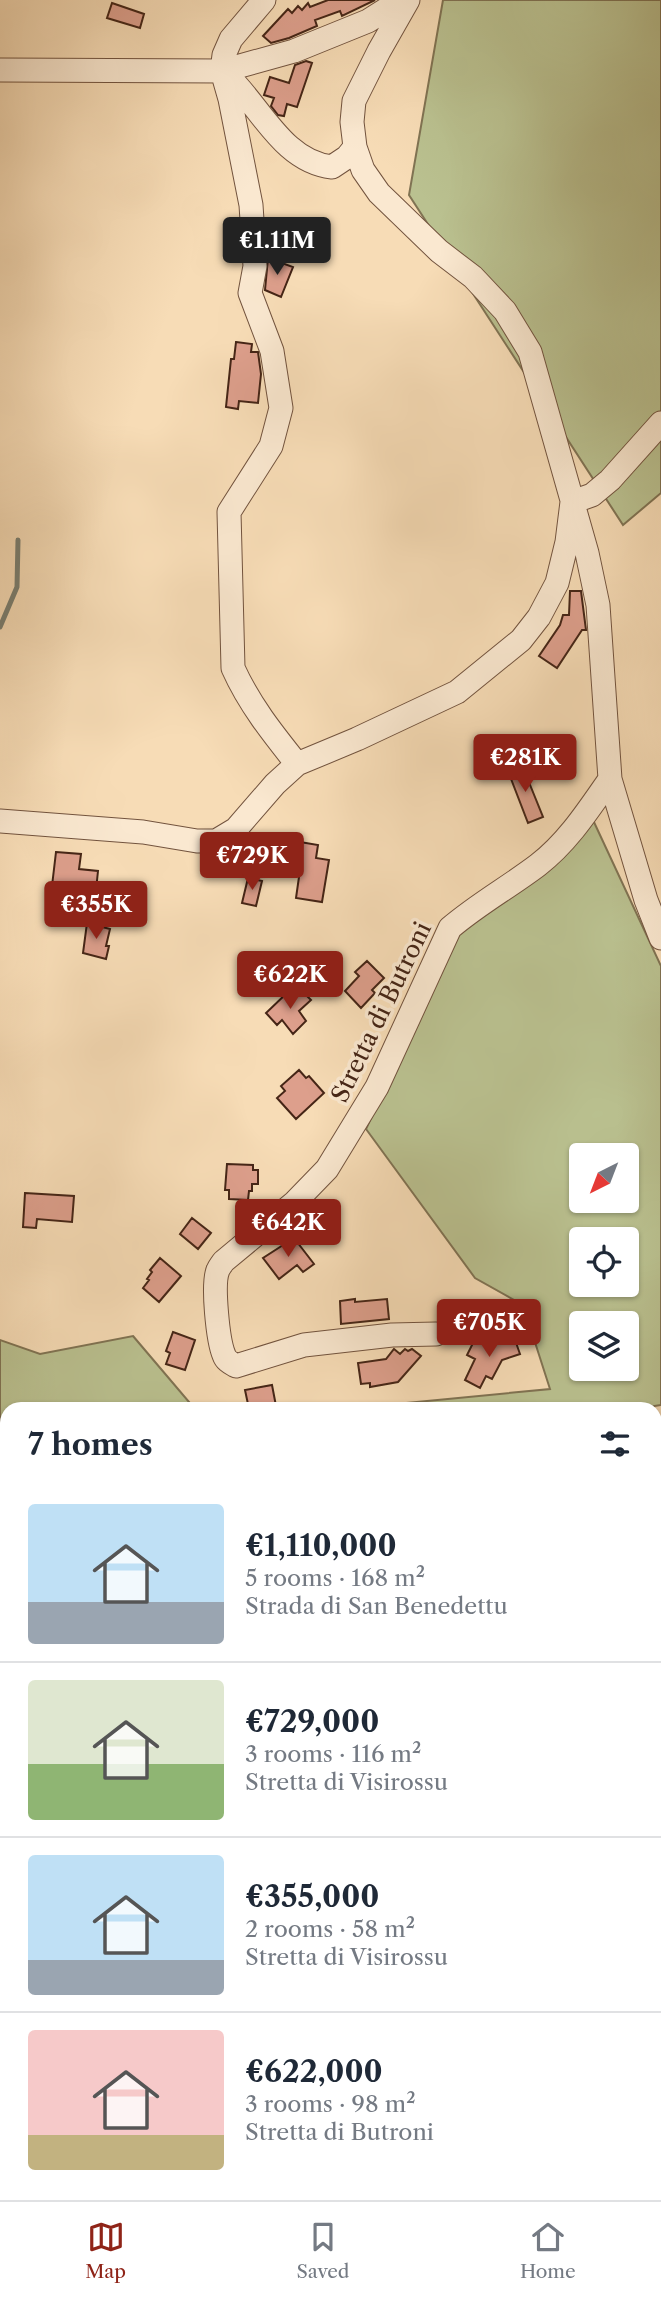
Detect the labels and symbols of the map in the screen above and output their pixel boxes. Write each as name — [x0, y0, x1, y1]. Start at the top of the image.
pin: €1.11M — [220, 218, 334, 277]
pin: €281K — [476, 734, 574, 794]
pin: €729K — [203, 832, 301, 892]
pin: €355K — [47, 881, 145, 941]
street label: Stretta di Butroni — [325, 917, 437, 1107]
pin: €622K — [241, 951, 339, 1011]
north arrow — [569, 1143, 639, 1213]
pin: €642K — [239, 1200, 337, 1259]
pin: €705K — [440, 1300, 538, 1359]

